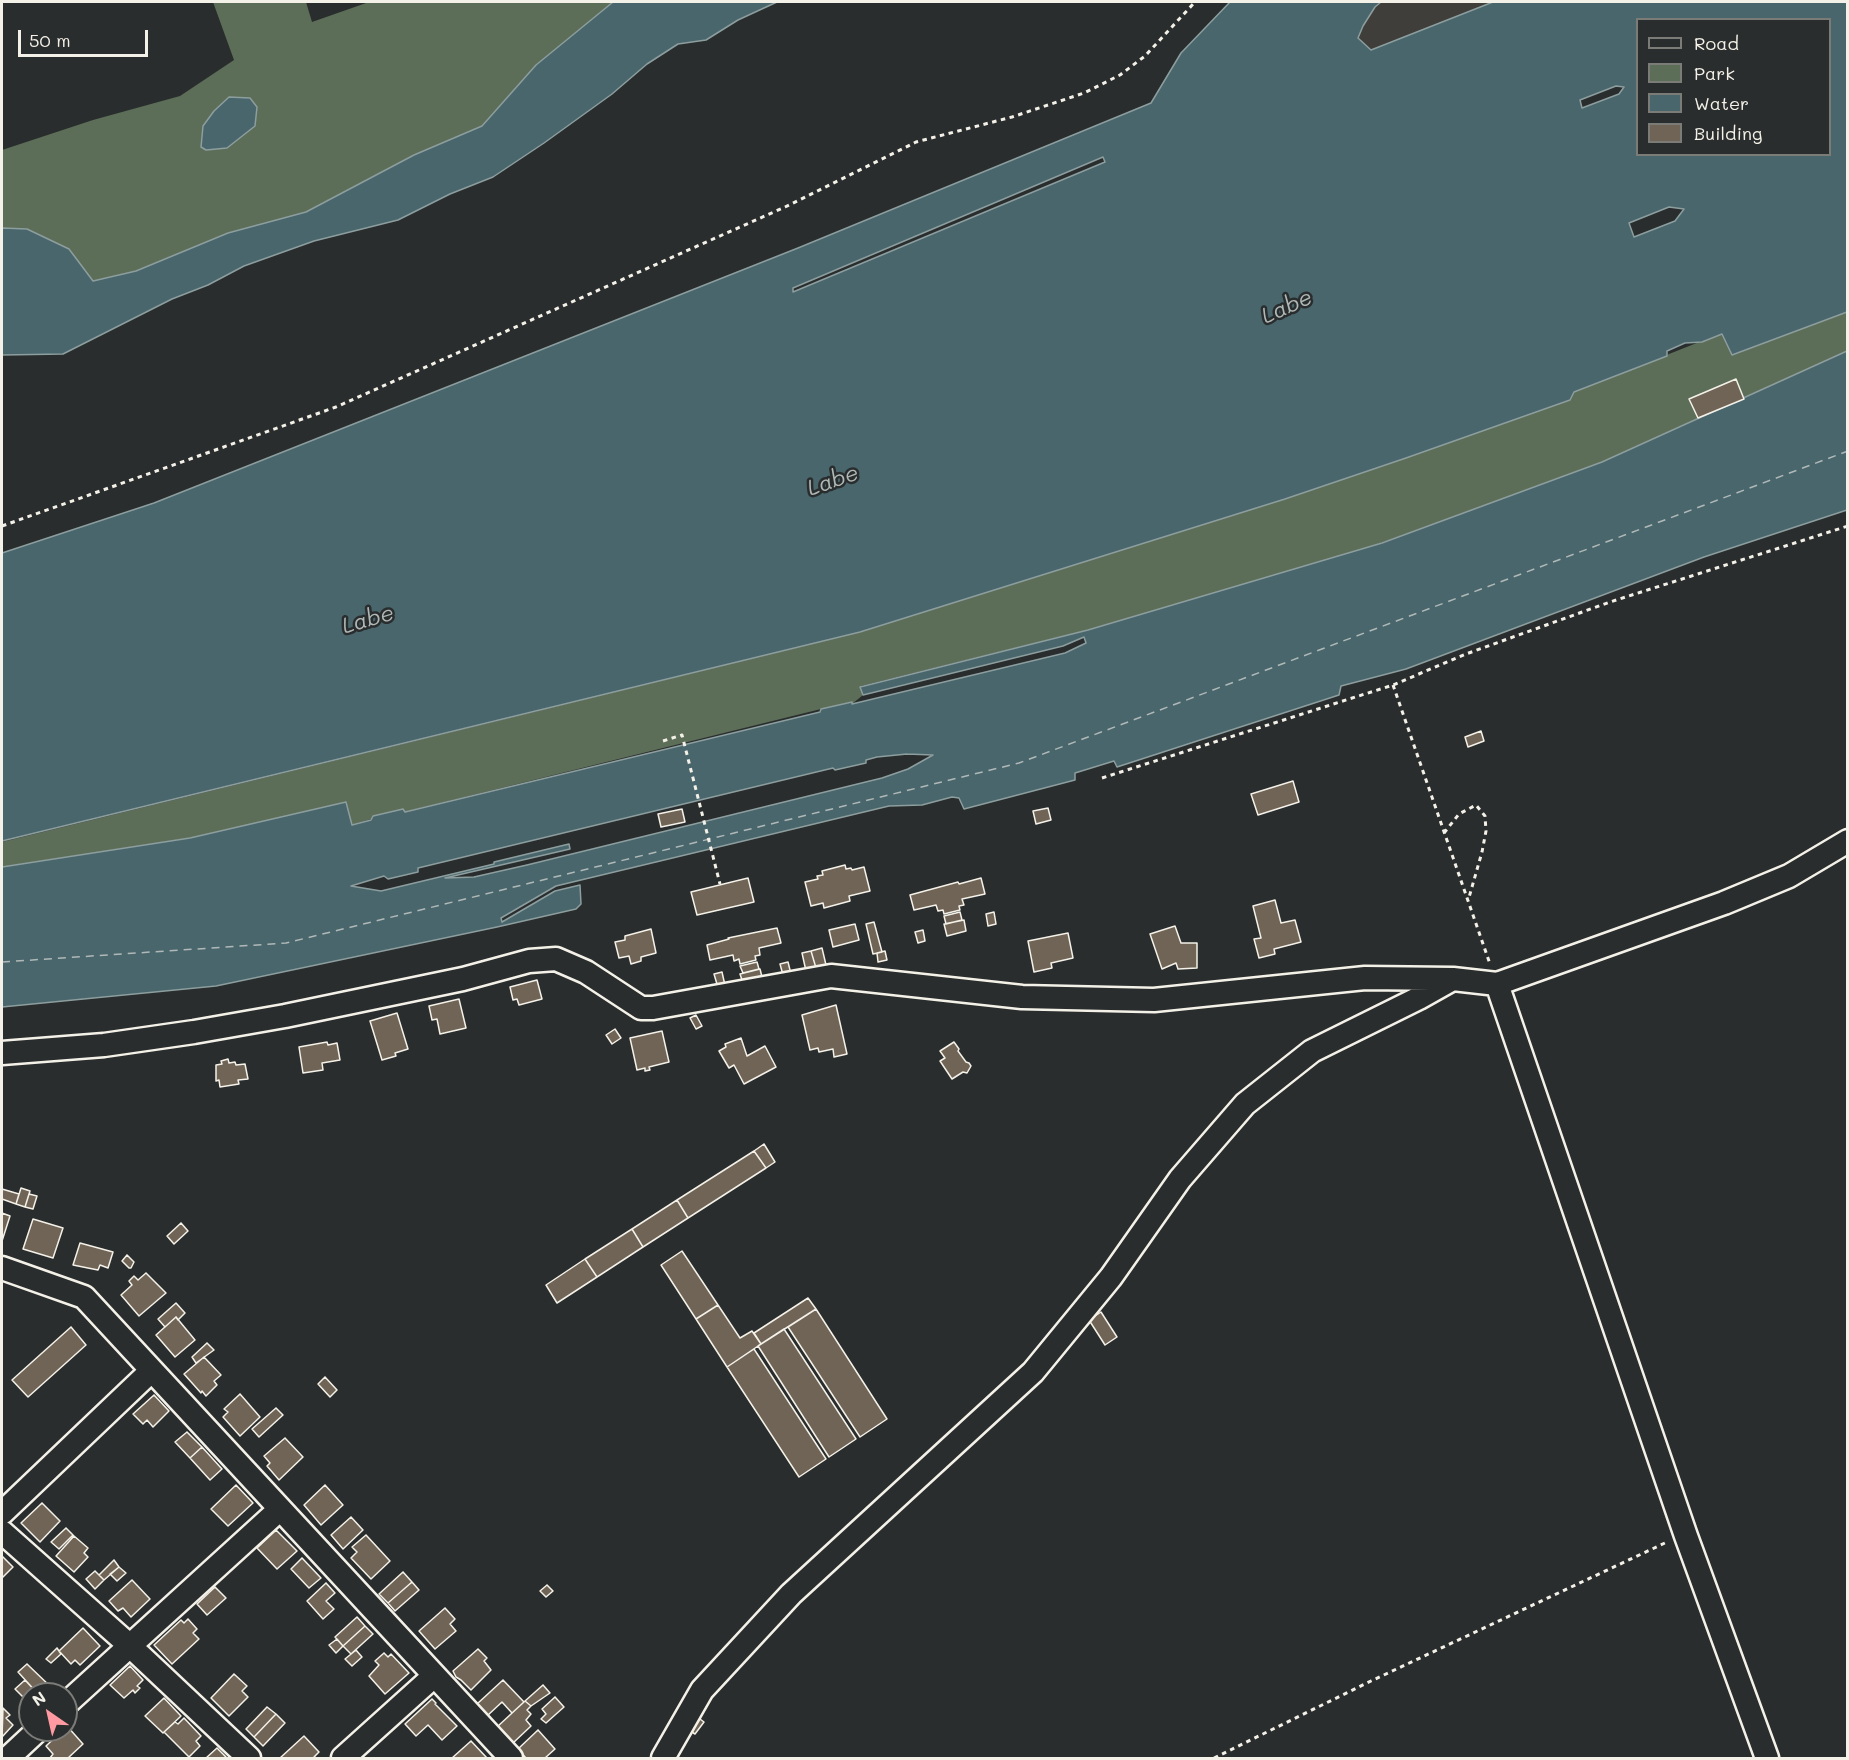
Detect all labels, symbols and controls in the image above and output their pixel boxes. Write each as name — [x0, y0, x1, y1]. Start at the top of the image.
scale bar — [21, 18, 152, 56]
legend — [1636, 18, 1831, 156]
text: 50 m — [29, 28, 71, 52]
text: Road — [1694, 31, 1739, 55]
text: Park — [1694, 61, 1735, 85]
text: Water — [1694, 91, 1749, 115]
text: Building — [1694, 121, 1762, 145]
water label: Labe — [1257, 284, 1317, 330]
water label: Labe — [804, 460, 862, 502]
water label: Labe — [339, 600, 397, 640]
north arrow — [18, 1682, 78, 1742]
text: N — [28, 1686, 50, 1710]

